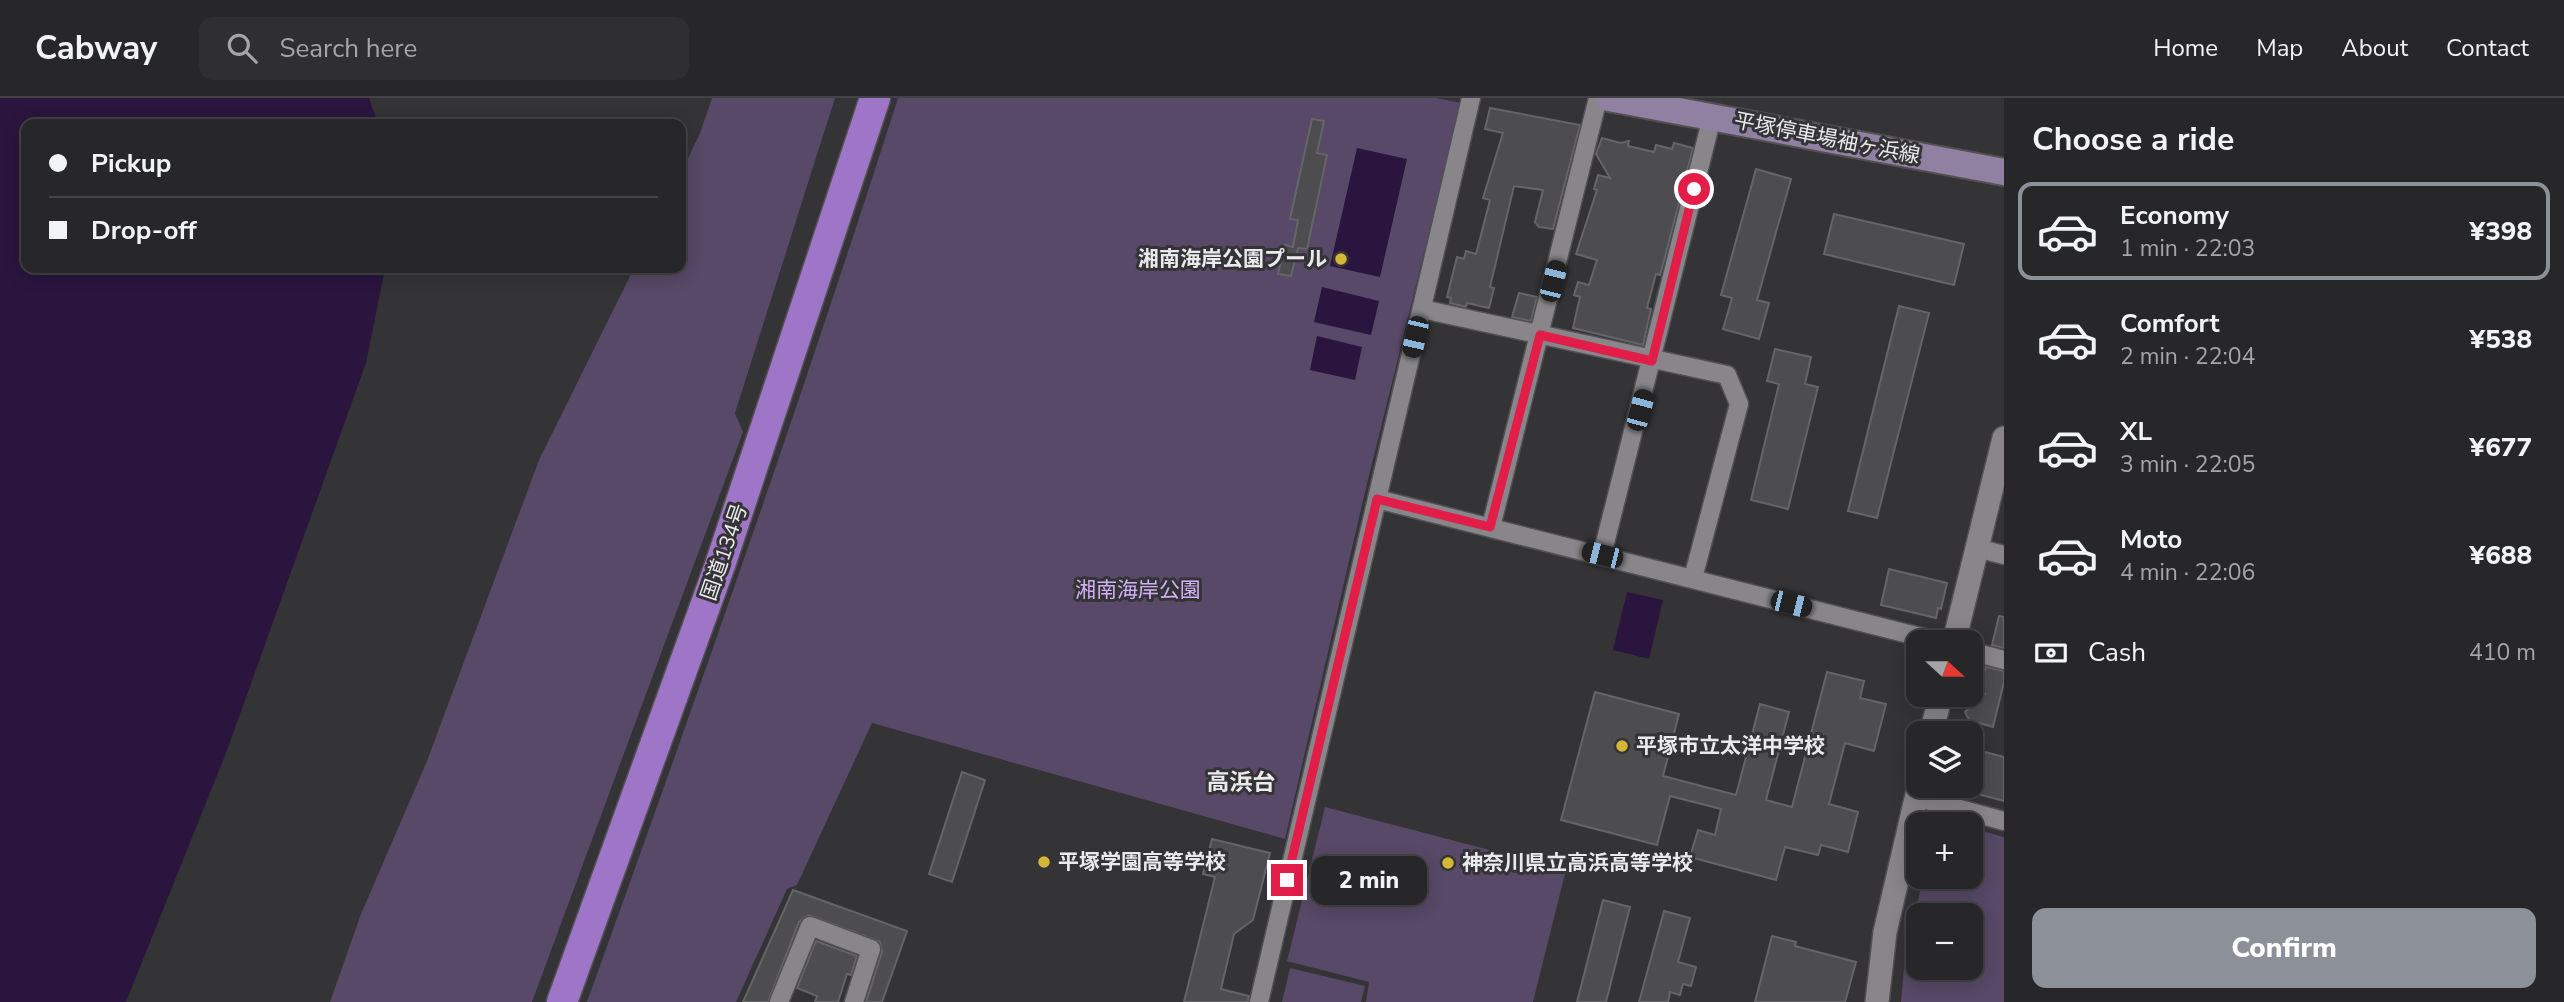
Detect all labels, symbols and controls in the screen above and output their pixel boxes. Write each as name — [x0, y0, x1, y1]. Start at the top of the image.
search box — [199, 17, 689, 80]
text: Cabway — [35, 26, 157, 71]
icon: search — [223, 29, 261, 67]
text: Search here — [279, 31, 417, 66]
text: Home — [2153, 32, 2218, 64]
text: Map — [2256, 32, 2303, 64]
text: About — [2341, 32, 2408, 64]
text: Contact — [2446, 32, 2529, 64]
street label: 平塚停車場袖ヶ浜線 — [1732, 106, 1922, 170]
text: Choose a ride — [2032, 118, 2234, 161]
text: Pickup — [91, 146, 171, 181]
route start — [1678, 173, 1710, 205]
text: Economy — [2120, 198, 2229, 233]
icon: car — [2036, 200, 2099, 263]
text: Drop-off — [91, 213, 197, 248]
text: ¥398 — [2470, 214, 2532, 249]
text: 1 min · 22:03 — [2120, 233, 2255, 264]
place label: 湘南海岸公園プール — [1138, 245, 1327, 273]
marker: 湘南海岸公園プール — [1333, 251, 1349, 267]
car — [1538, 258, 1569, 304]
text: Comfort — [2120, 306, 2220, 341]
icon: car — [2036, 308, 2099, 371]
car — [1401, 314, 1430, 360]
text: ¥538 — [2470, 322, 2532, 357]
text: 2 min · 22:04 — [2120, 341, 2255, 372]
car — [1625, 387, 1656, 433]
text: XL — [2120, 414, 2152, 449]
icon: car — [2036, 416, 2099, 479]
text: ¥677 — [2470, 430, 2532, 465]
text: 3 min · 22:05 — [2120, 449, 2255, 480]
street label: 国道134号 — [694, 500, 754, 604]
text: Moto — [2120, 522, 2182, 557]
icon: car — [2036, 524, 2099, 587]
text: ¥688 — [2470, 538, 2532, 573]
car — [1580, 540, 1625, 570]
text: 4 min · 22:06 — [2120, 557, 2255, 588]
park label: 湘南海岸公園 — [1075, 576, 1201, 604]
car — [1769, 589, 1814, 619]
north arrow — [1906, 630, 1983, 707]
map controls — [1906, 630, 1983, 980]
icon: cash — [2032, 634, 2070, 672]
text: Cash — [2088, 635, 2146, 670]
text: 410 m — [2469, 637, 2536, 668]
button: layers — [1906, 721, 1983, 798]
place label: 平塚市立太洋中学校 — [1636, 732, 1825, 760]
marker: 平塚市立太洋中学校 — [1614, 738, 1630, 754]
district label: 高浜台 — [1207, 767, 1276, 798]
button: + — [1906, 812, 1983, 889]
place label: 平塚学園高等学校 — [1058, 848, 1226, 876]
place label: 神奈川県立高浜高等学校 — [1462, 849, 1693, 877]
marker: 平塚学園高等学校 — [1036, 854, 1052, 870]
marker: 神奈川県立高浜高等学校 — [1440, 855, 1456, 871]
callout: 2 min — [1312, 856, 1427, 904]
route end — [1271, 864, 1303, 896]
text: 2 min — [1339, 865, 1399, 896]
button: − — [1906, 903, 1983, 980]
button: Confirm — [2032, 908, 2536, 988]

